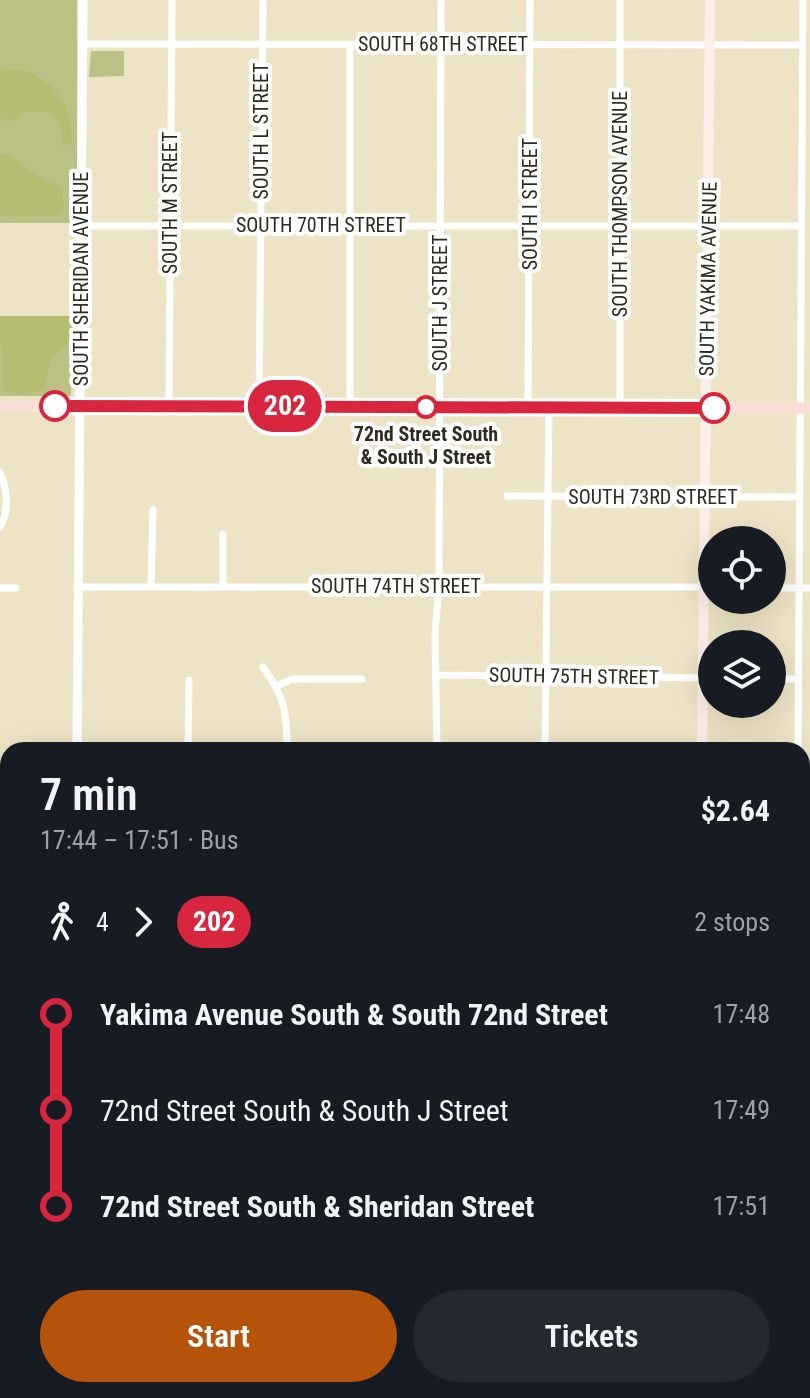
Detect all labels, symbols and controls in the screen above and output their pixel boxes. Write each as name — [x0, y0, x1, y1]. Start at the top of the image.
street label: SOUTH 68TH STREET — [358, 32, 528, 56]
street label: SOUTH L STREET — [249, 62, 273, 200]
street label: SOUTH THOMPSON AVENUE — [608, 91, 632, 317]
street label: SOUTH M STREET — [158, 132, 182, 274]
street label: SOUTH I STREET — [518, 138, 542, 270]
street label: SOUTH SHERIDAN AVENUE — [69, 172, 93, 386]
street label: SOUTH YAKIMA AVENUE — [694, 181, 722, 377]
street label: SOUTH 70TH STREET — [236, 213, 406, 237]
street label: SOUTH J STREET — [428, 234, 452, 372]
line badge: 202 — [239, 380, 331, 432]
text: 202 — [264, 389, 306, 422]
unlabelled marker — [40, 391, 70, 421]
unlabelled marker — [699, 393, 729, 423]
marker: 72nd Street South & South J Street — [415, 396, 437, 418]
place label: 72nd Street South & South J Street — [354, 422, 498, 469]
street label: SOUTH 73RD STREET — [568, 485, 738, 509]
map controls — [698, 526, 786, 718]
button: locate — [698, 526, 786, 614]
street label: SOUTH 74TH STREET — [311, 574, 481, 598]
button: layers — [698, 630, 786, 718]
street label: SOUTH 75TH STREET — [489, 663, 659, 689]
text: 7 min — [40, 769, 137, 821]
text: $2.64 — [701, 793, 770, 828]
text: 17:44 – 17:51 · Bus — [40, 825, 239, 855]
icon: walk — [40, 900, 84, 944]
icon: forward — [121, 900, 165, 944]
text: 202 — [193, 905, 235, 938]
text: 4 — [96, 907, 109, 937]
text: 2 stops — [694, 907, 770, 937]
text: Yakima Avenue South & South 72nd Street — [100, 997, 608, 1032]
text: 17:48 — [713, 999, 770, 1029]
text: 72nd Street South & South J Street — [100, 1093, 509, 1128]
text: 17:49 — [713, 1095, 770, 1125]
text: 72nd Street South & Sheridan Street — [100, 1189, 534, 1224]
text: 17:51 — [713, 1191, 770, 1221]
button: Start — [40, 1290, 397, 1382]
button: Tickets — [413, 1290, 770, 1382]

